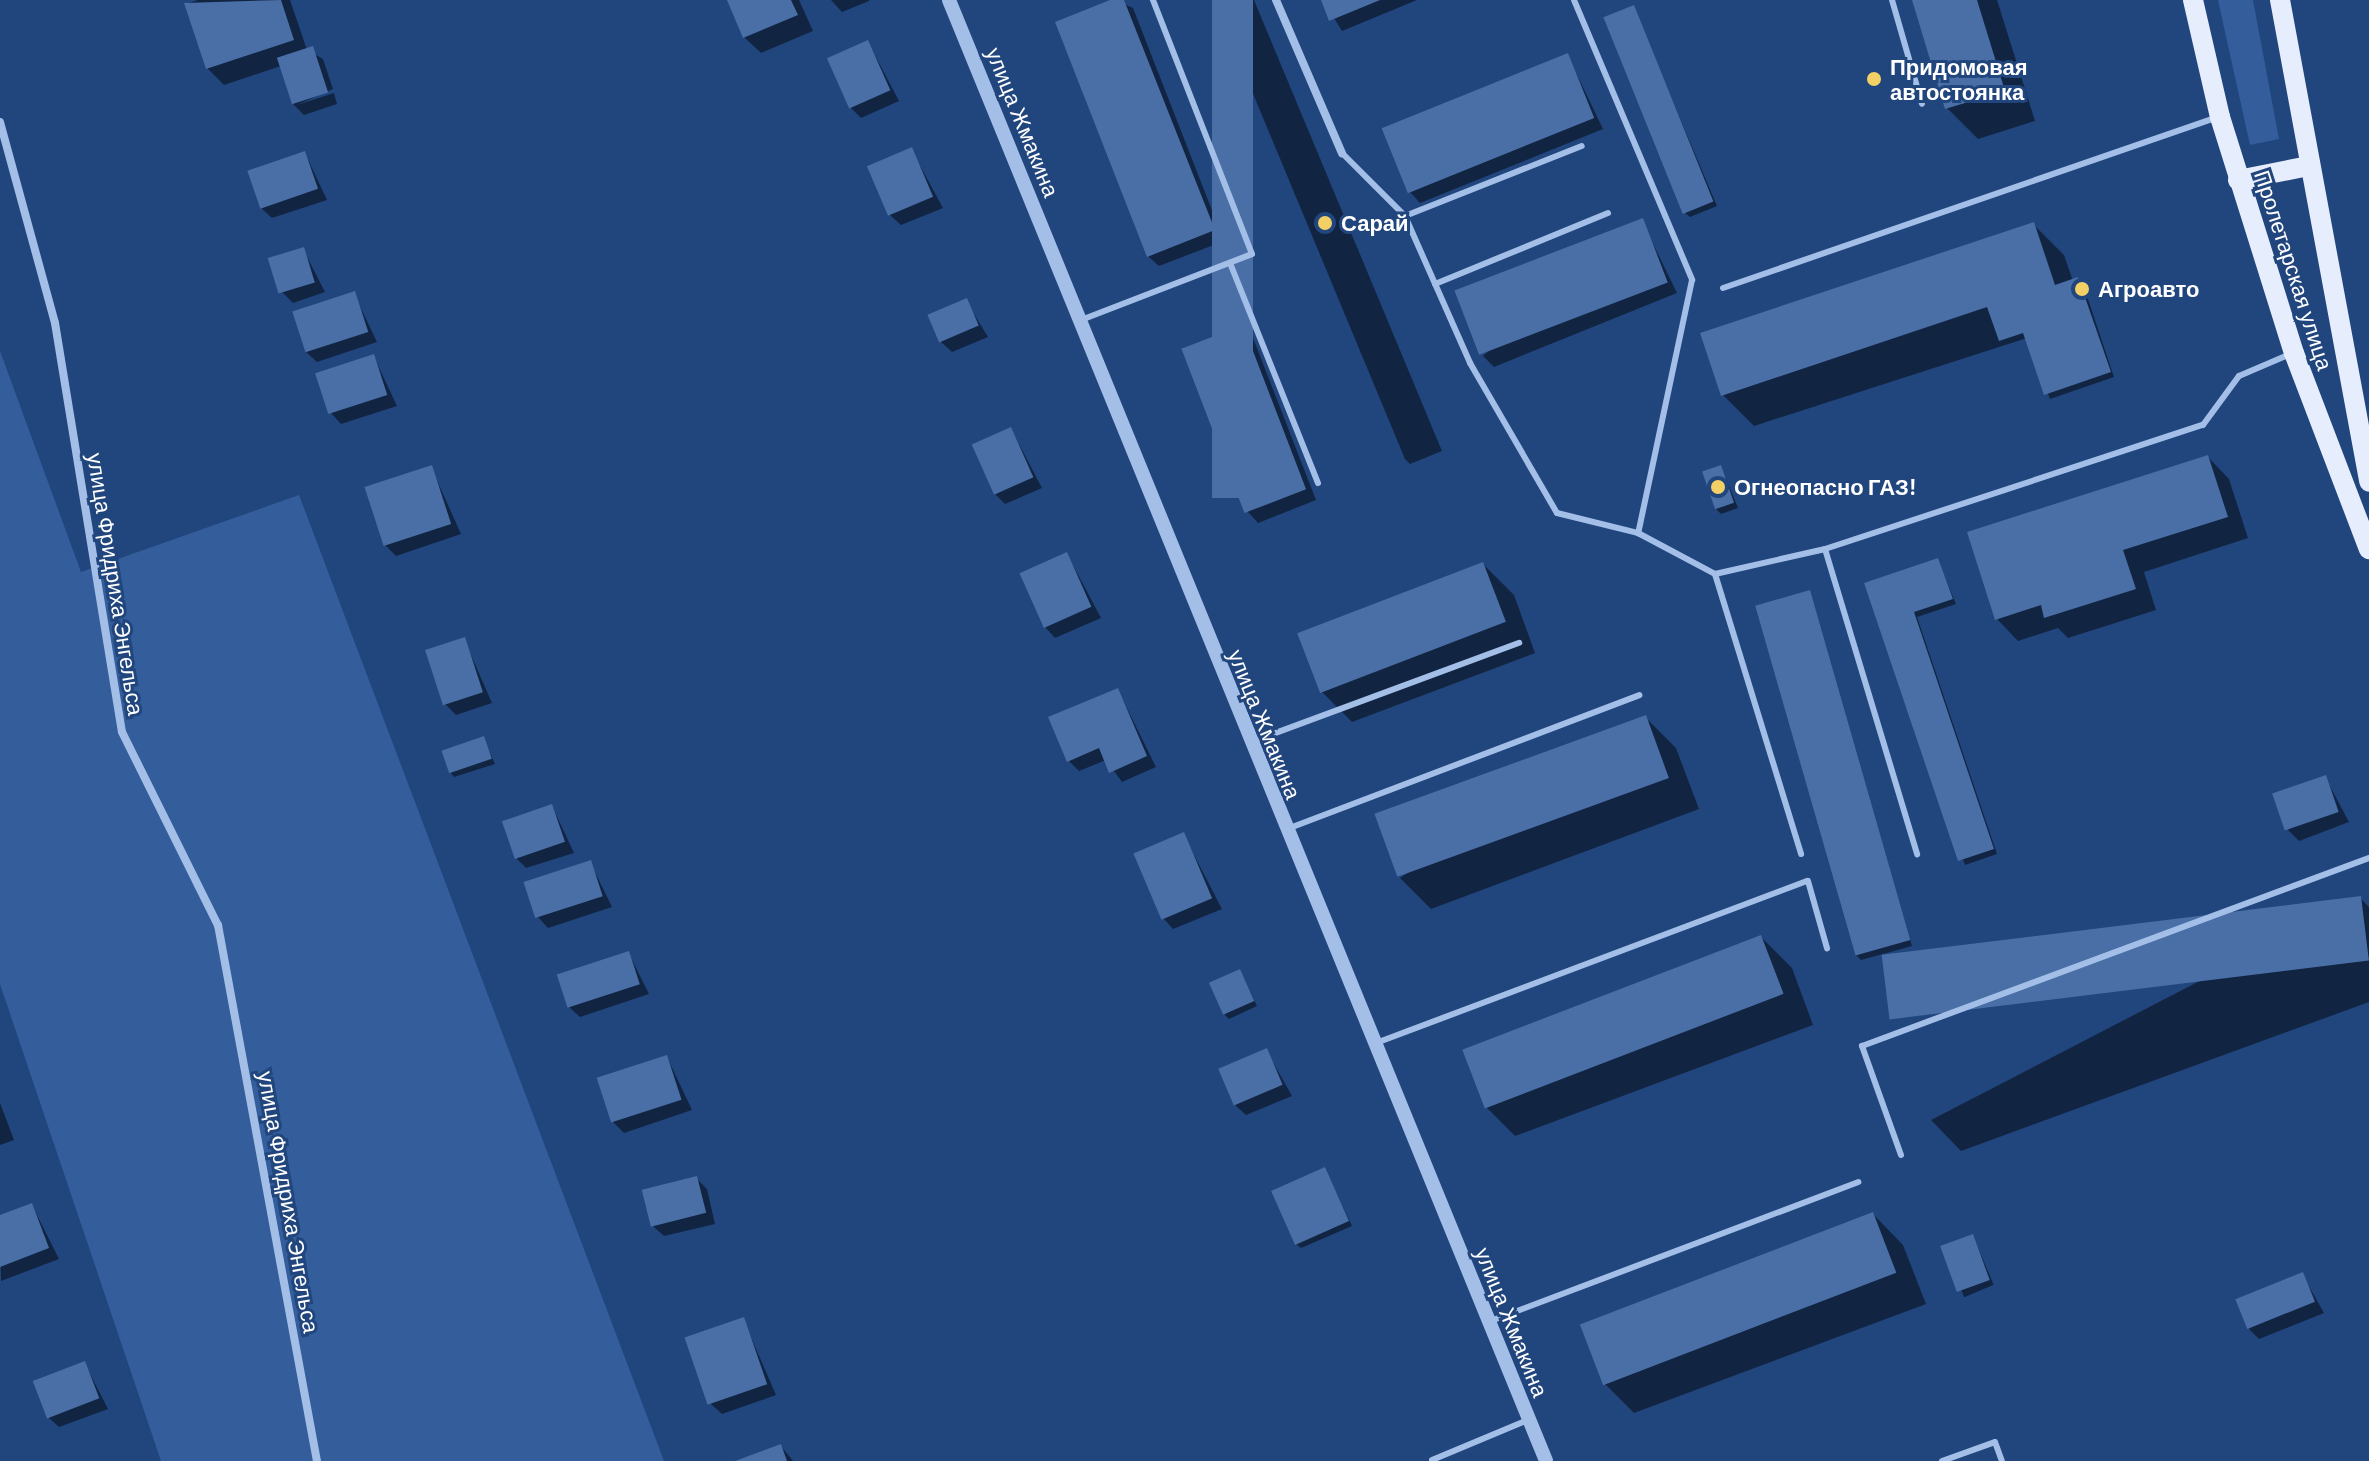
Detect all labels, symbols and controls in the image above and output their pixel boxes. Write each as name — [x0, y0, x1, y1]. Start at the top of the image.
street label: улица Жмакина — [981, 43, 1065, 201]
place label: Придомовая автостоянка — [1890, 53, 2028, 104]
marker: Придомовая автостоянка — [1865, 70, 1883, 88]
street label: Пролетарская улица — [2249, 167, 2339, 373]
place label: Сарай — [1341, 210, 1409, 236]
marker: Сарай — [1316, 214, 1334, 232]
place label: Агроавто — [2098, 276, 2199, 302]
marker: Агроавто — [2073, 280, 2091, 298]
street label: улица Фридриха Энгельса — [82, 451, 150, 717]
place label: Огнеопасно ГАЗ! — [1734, 474, 1916, 500]
marker: Огнеопасно ГАЗ! — [1709, 478, 1727, 496]
street label: улица Жмакина — [1223, 645, 1307, 803]
street label: улица Фридриха Энгельса — [253, 1069, 325, 1335]
street label: улица Жмакина — [1470, 1243, 1554, 1401]

